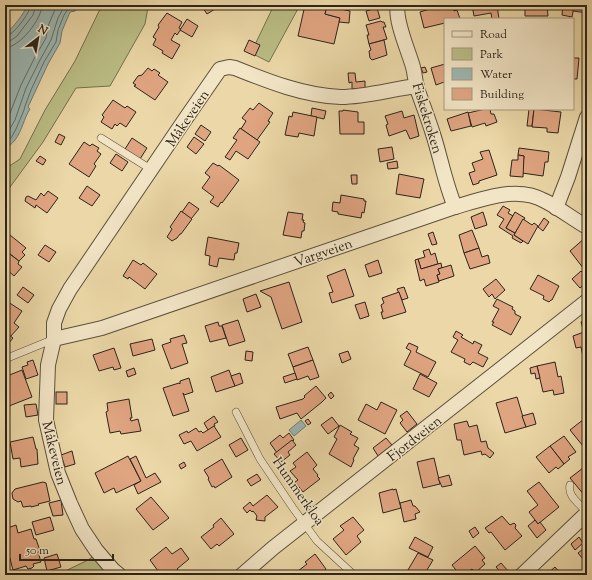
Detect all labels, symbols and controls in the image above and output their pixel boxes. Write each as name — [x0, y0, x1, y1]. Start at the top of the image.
north arrow — [18, 18, 58, 58]
legend — [444, 18, 574, 110]
text: N — [34, 21, 51, 40]
text: Road — [480, 26, 507, 44]
text: Park — [480, 46, 503, 64]
text: Water — [480, 66, 513, 84]
street label: Fiskekroken — [406, 81, 446, 157]
text: Building — [480, 86, 524, 104]
street label: Måkeveien — [162, 87, 215, 152]
street label: Vargveien — [292, 235, 356, 273]
street label: Fjordveien — [384, 412, 447, 467]
street label: Måkeveien — [35, 419, 71, 488]
street label: Hummerkloa — [266, 454, 329, 531]
scale bar — [20, 536, 113, 562]
text: 50 m — [25, 542, 49, 560]

